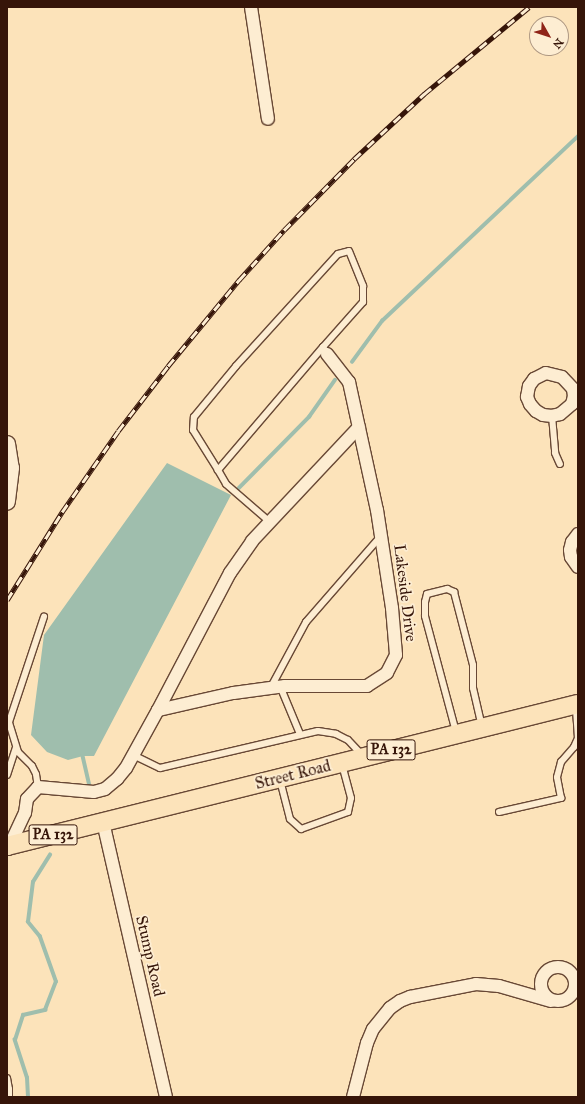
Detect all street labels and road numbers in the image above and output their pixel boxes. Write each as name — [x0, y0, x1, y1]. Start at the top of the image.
street label: Lakeside Drive — [390, 543, 420, 643]
road number: PA 132 — [366, 737, 416, 763]
street label: Street Road — [253, 756, 333, 794]
road number: PA 132 — [28, 822, 78, 848]
street label: Stump Road — [131, 914, 169, 998]

